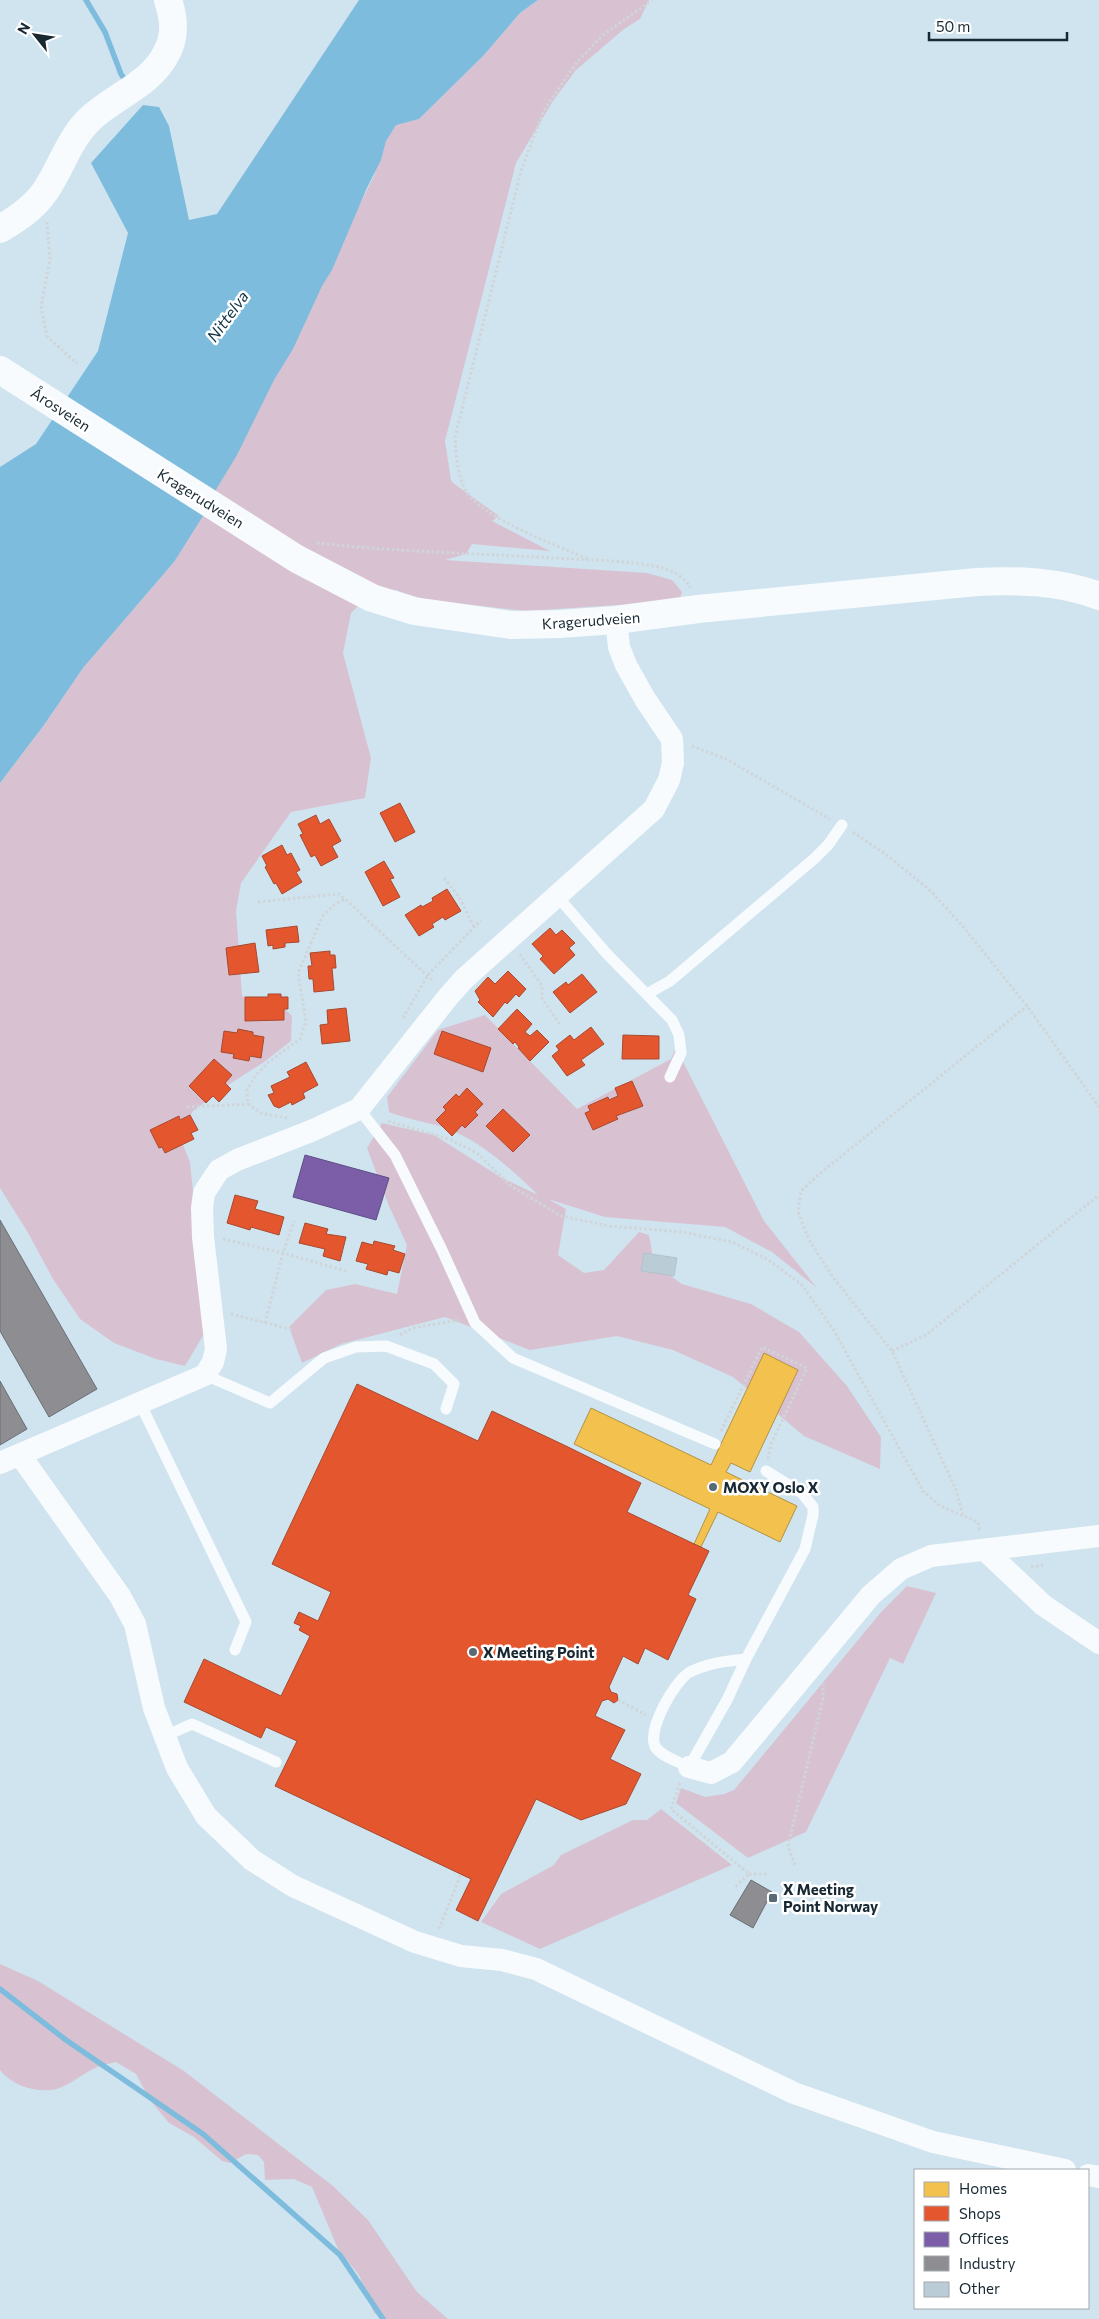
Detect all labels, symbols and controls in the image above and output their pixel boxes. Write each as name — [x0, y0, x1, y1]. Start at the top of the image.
north arrow — [10, 10, 60, 60]
scale bar — [929, 10, 1066, 42]
text: 50 m — [936, 17, 970, 35]
text: N — [13, 19, 33, 37]
water label: Nittelva — [202, 287, 252, 345]
street label: Årosveien — [28, 382, 95, 435]
street label: Kragerudveien — [155, 464, 247, 532]
street label: Kragerudveien — [541, 608, 641, 632]
place label: MOXY Oslo X — [723, 1478, 819, 1496]
marker: MOXY Oslo X — [707, 1481, 719, 1493]
place label: X Meeting Point — [483, 1643, 595, 1661]
marker: X Meeting Point — [467, 1646, 479, 1658]
place label: X Meeting Point Norway — [783, 1880, 879, 1915]
marker: X Meeting Point Norway — [767, 1892, 779, 1904]
legend — [914, 2169, 1089, 2309]
text: Homes — [959, 2179, 1007, 2197]
text: Shops — [959, 2204, 1001, 2222]
text: Offices — [959, 2229, 1009, 2247]
text: Industry — [959, 2254, 1016, 2272]
text: Other — [959, 2279, 1000, 2297]

